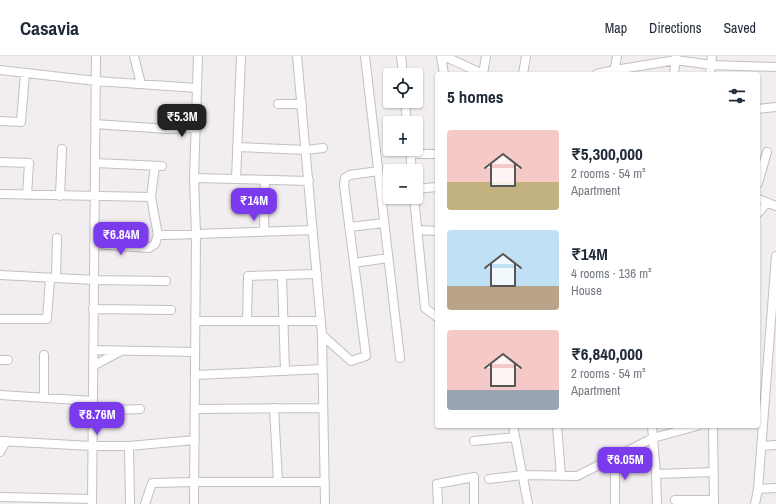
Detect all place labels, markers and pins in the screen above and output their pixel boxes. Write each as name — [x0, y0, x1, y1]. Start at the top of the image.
pin: ₹5.3M — [154, 104, 210, 138]
pin: ₹14M — [230, 188, 278, 222]
pin: ₹6.84M — [88, 222, 154, 256]
pin: ₹8.76M — [64, 402, 130, 436]
pin: ₹6.05M — [592, 447, 658, 481]

